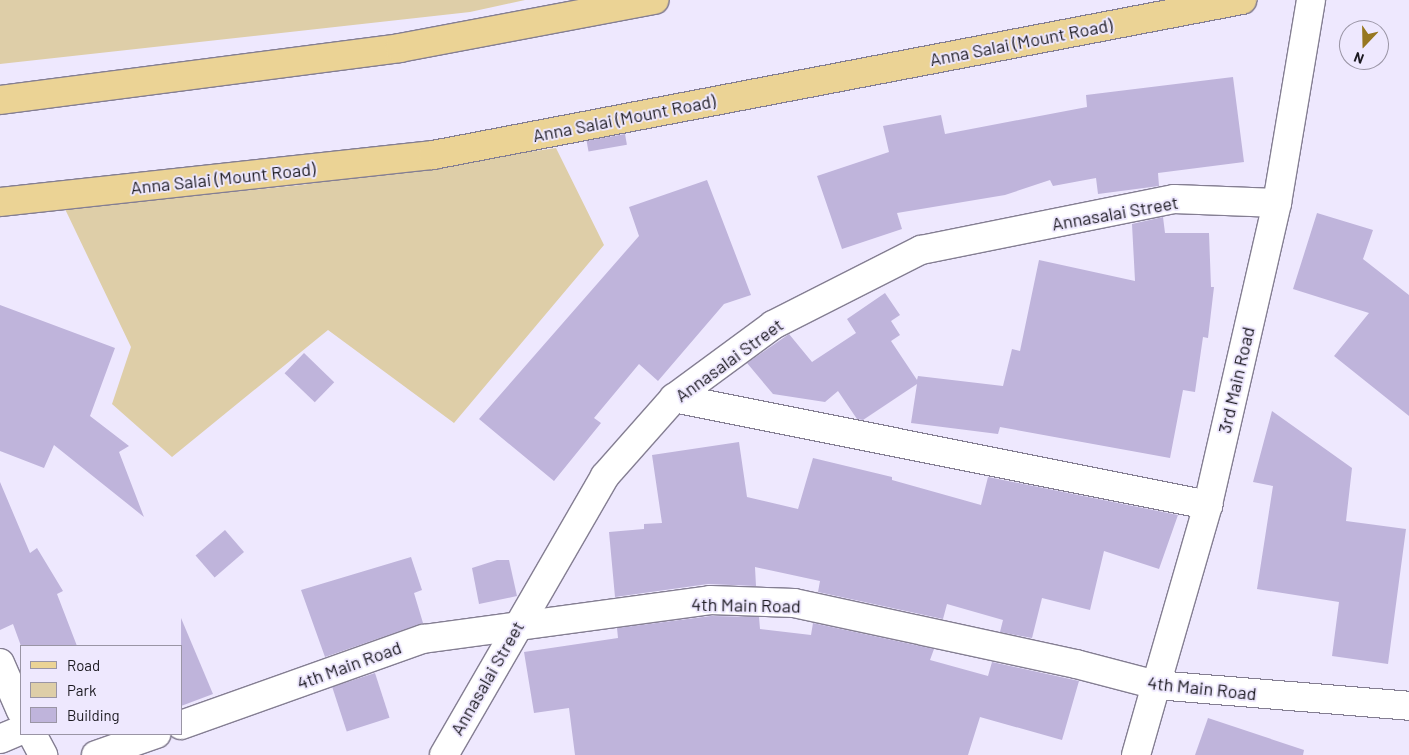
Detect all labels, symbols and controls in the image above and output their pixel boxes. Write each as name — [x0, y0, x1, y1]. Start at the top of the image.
street label: Anna Salai (Mount Road) — [928, 14, 1114, 70]
north arrow — [1339, 20, 1389, 70]
text: N — [1351, 49, 1366, 68]
street label: Anna Salai (Mount Road) — [531, 90, 717, 146]
street label: Anna Salai (Mount Road) — [130, 158, 316, 198]
street label: Annasalai Street — [1050, 191, 1180, 235]
street label: Annasalai Street — [671, 314, 787, 406]
street label: 3rd Main Road — [1213, 325, 1259, 435]
street label: 4th Main Road — [691, 593, 801, 617]
street label: Annasalai Street — [446, 617, 528, 739]
street label: 4th Main Road — [294, 636, 404, 694]
legend — [20, 645, 182, 735]
text: Road — [67, 656, 100, 674]
street label: 4th Main Road — [1146, 672, 1258, 704]
text: Park — [67, 681, 96, 699]
text: Building — [67, 706, 120, 724]

